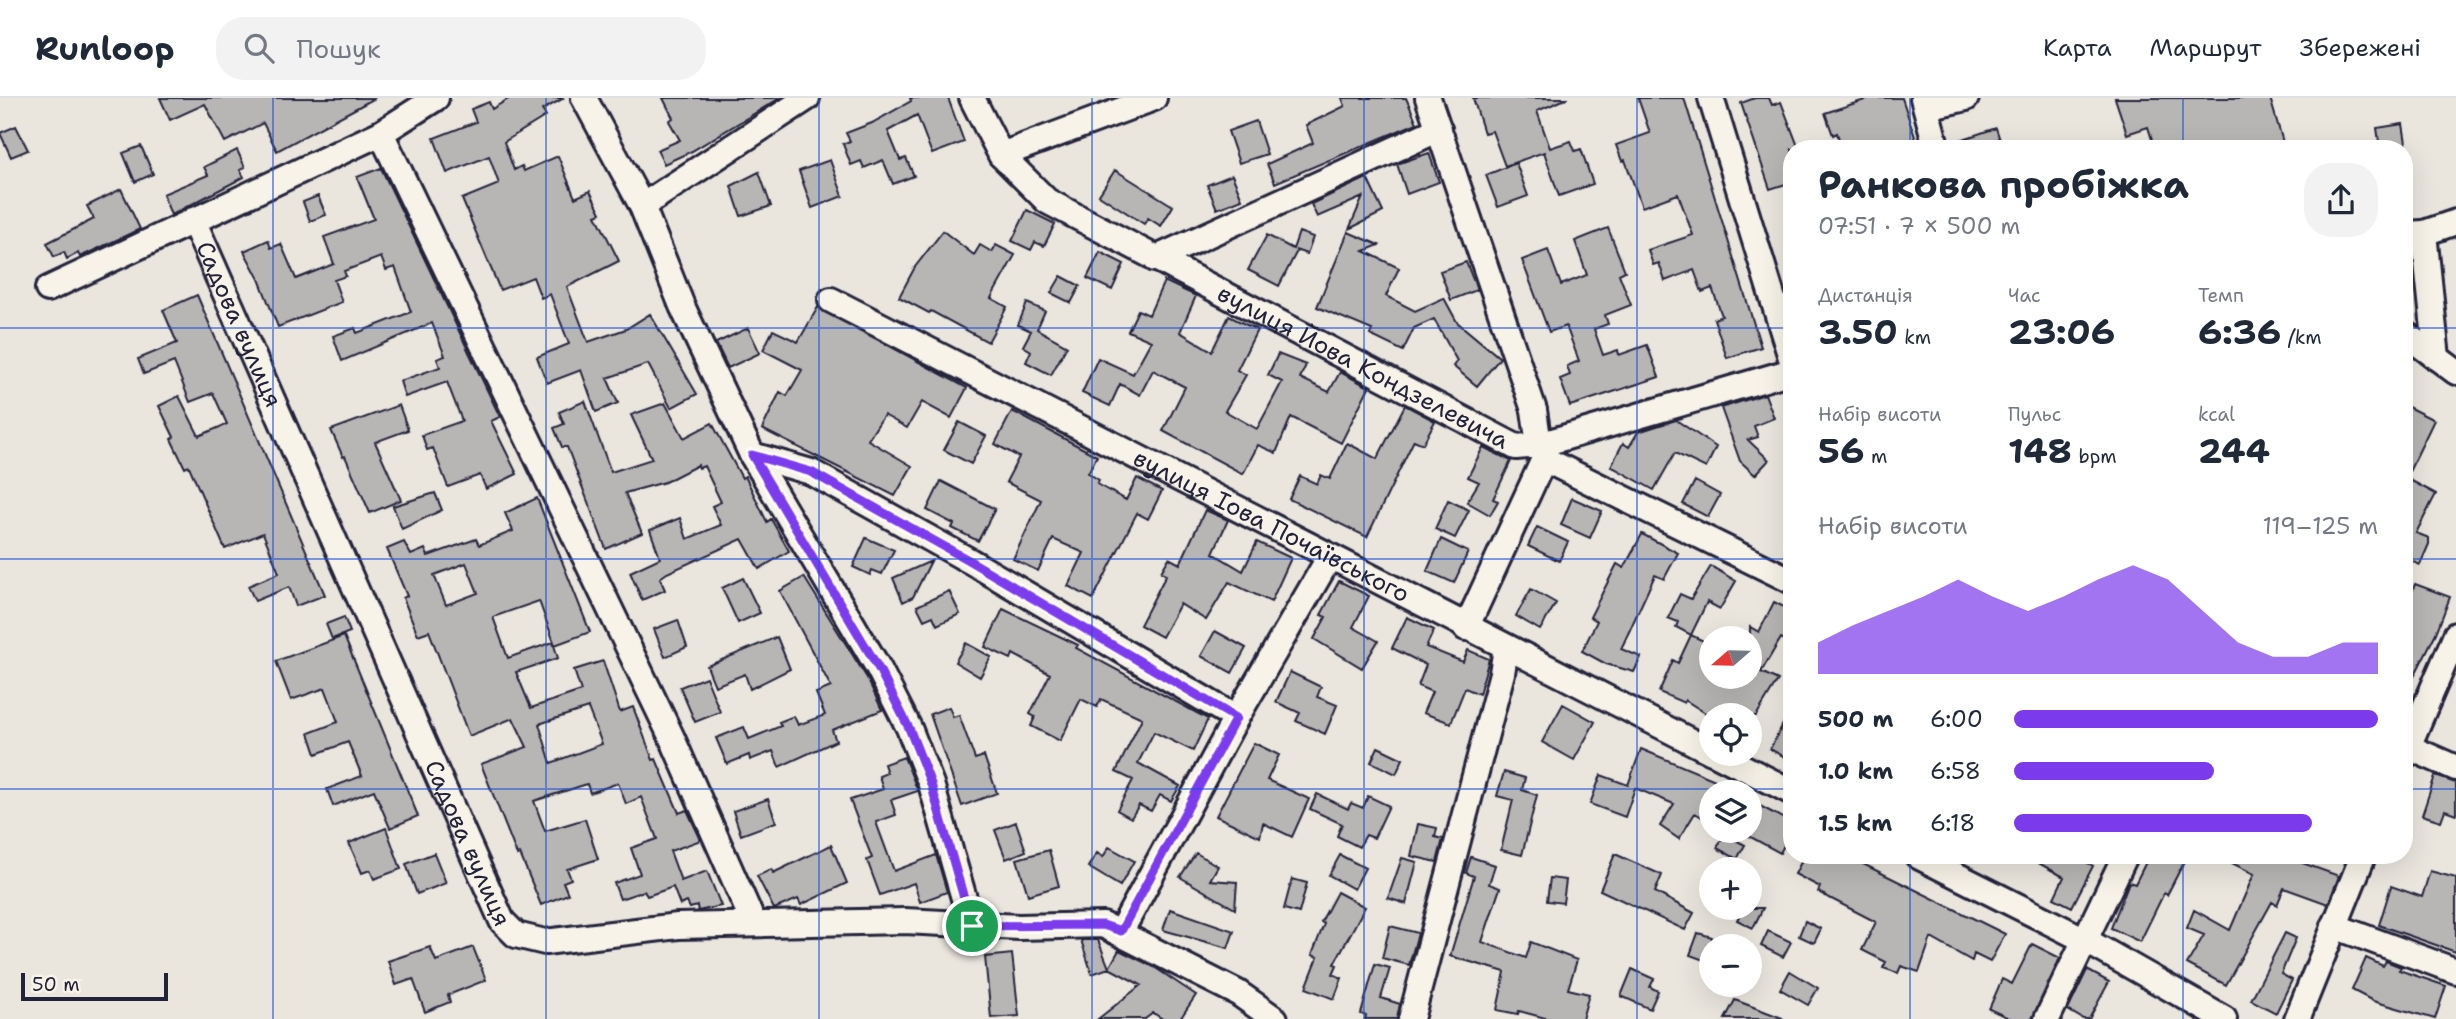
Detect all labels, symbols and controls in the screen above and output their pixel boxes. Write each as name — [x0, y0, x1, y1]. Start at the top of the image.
search box — [216, 17, 706, 80]
text: Runloop — [35, 26, 174, 71]
icon: search — [240, 29, 278, 67]
text: Пошук — [296, 31, 381, 66]
text: Карта — [2043, 32, 2112, 64]
text: Маршрут — [2150, 32, 2262, 64]
text: Збережені — [2300, 32, 2421, 64]
text: Ранкова пробіжка — [1818, 159, 2189, 210]
button: share — [2304, 163, 2378, 237]
text: 07:51 · 7 × 500 m — [1818, 211, 2020, 241]
street label: Садова вулиця — [188, 236, 290, 412]
street label: вулиця Йова Кондзелевича — [1212, 277, 1514, 456]
text: Дистанція — [1818, 283, 1913, 308]
text: Час — [2008, 283, 2041, 308]
text: Темп — [2198, 283, 2244, 308]
text: 3.50 — [1818, 308, 1898, 355]
text: 23:06 — [2008, 308, 2115, 355]
text: 6:36 — [2198, 308, 2281, 355]
text: km — [1898, 325, 1931, 350]
text: /km — [2281, 325, 2322, 350]
text: Набір висоти — [1818, 402, 1942, 427]
text: Пульс — [2008, 402, 2061, 427]
text: kcal — [2198, 402, 2235, 427]
text: 56 — [1818, 427, 1864, 474]
text: 148 — [2008, 427, 2072, 474]
text: 244 — [2198, 427, 2270, 474]
street label: вулиця Іова Почаївського — [1128, 442, 1415, 610]
text: m — [1864, 444, 1887, 469]
text: bpm — [2072, 444, 2117, 469]
text: Набір висоти — [1818, 511, 1968, 541]
text: 119–125 m — [2262, 511, 2378, 541]
north arrow — [1699, 626, 1762, 690]
map controls — [1699, 626, 1762, 997]
button: locate — [1699, 703, 1762, 766]
text: 500 m — [1818, 704, 1893, 734]
text: 6:00 — [1930, 704, 1983, 734]
street label: Садова вулиця — [417, 755, 518, 931]
text: 1.0 km — [1818, 756, 1893, 786]
text: 6:58 — [1930, 756, 1981, 786]
button: layers — [1699, 780, 1762, 843]
text: 1.5 km — [1818, 808, 1892, 838]
text: 6:18 — [1930, 808, 1975, 838]
button: + — [1699, 857, 1762, 920]
pin — [942, 896, 1002, 956]
icon: arrive — [953, 907, 991, 945]
button: − — [1699, 934, 1762, 997]
scale bar — [21, 970, 168, 1002]
text: 50 m — [32, 972, 80, 997]

